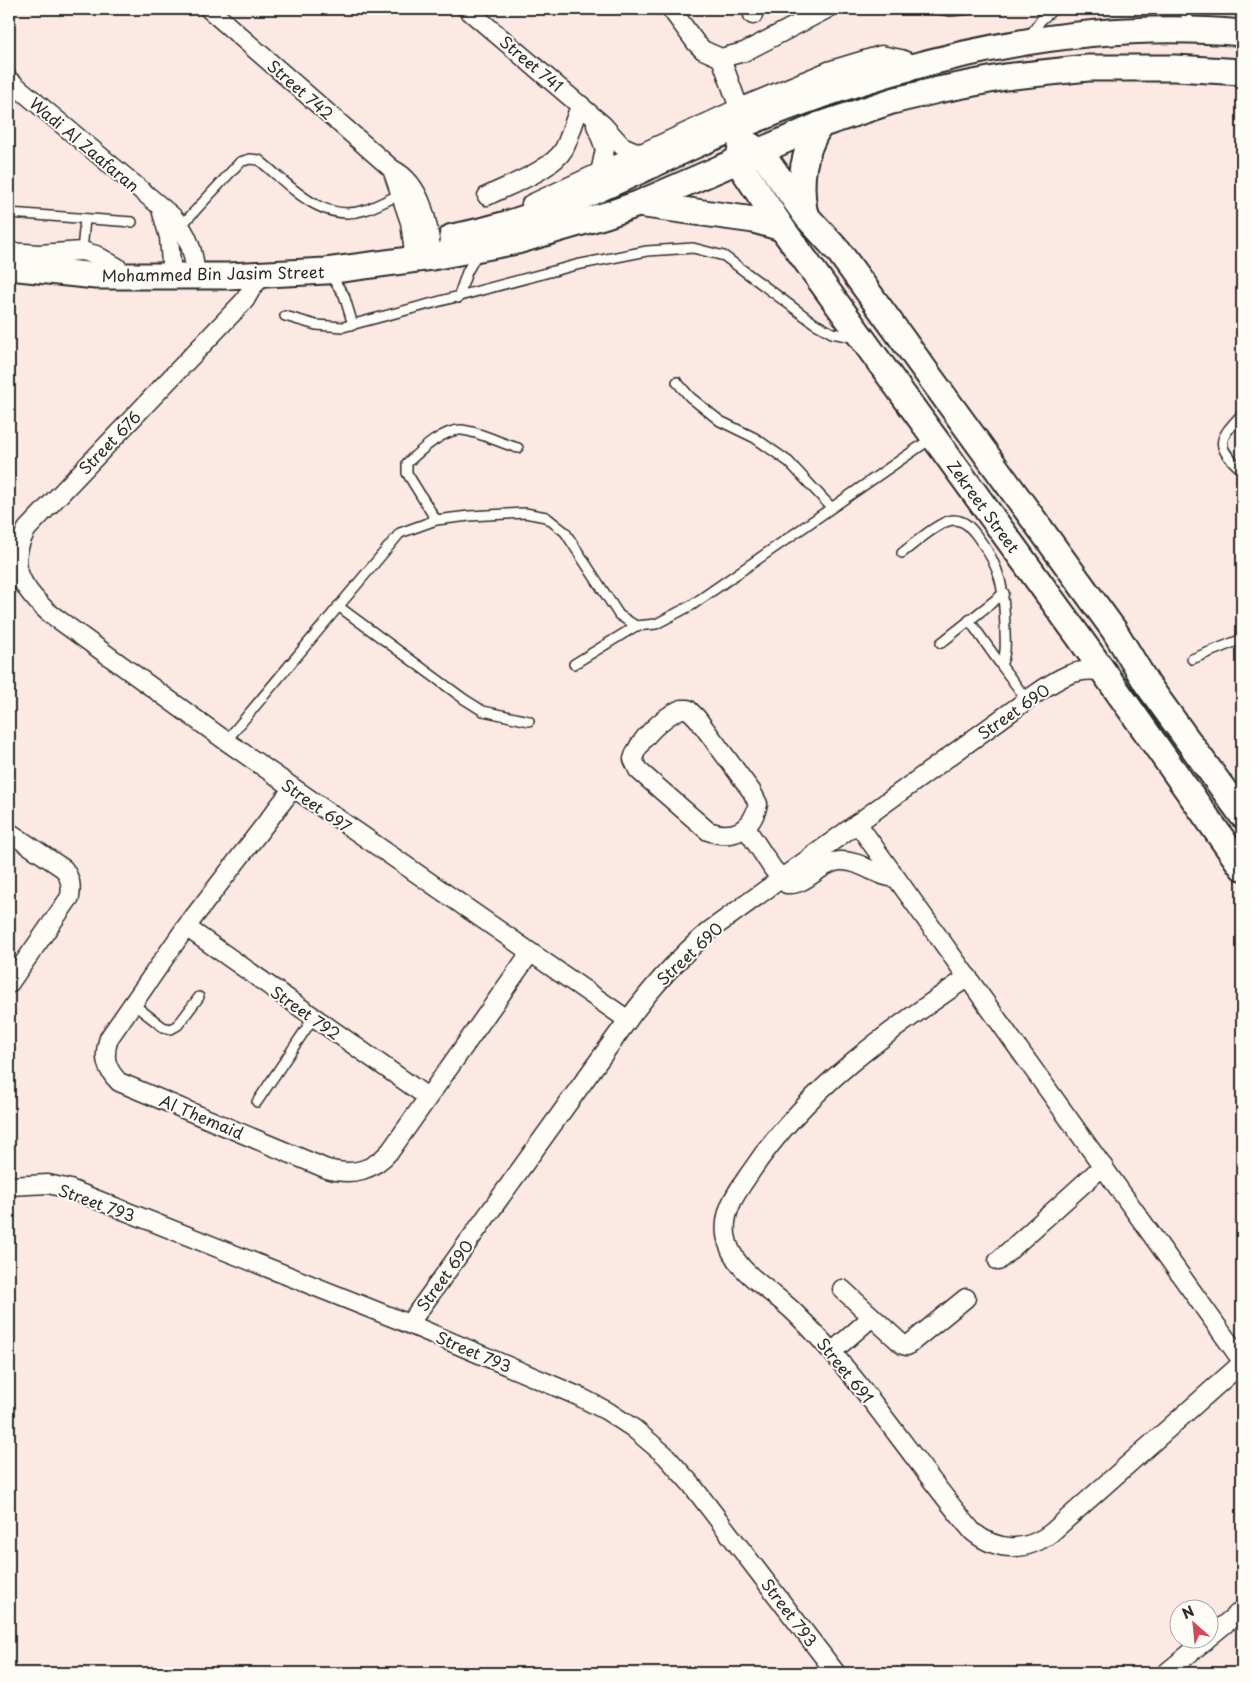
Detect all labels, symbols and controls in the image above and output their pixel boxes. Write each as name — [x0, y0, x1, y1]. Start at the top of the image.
street label: Street 741 — [495, 29, 569, 97]
street label: Street 742 — [263, 53, 339, 125]
street label: Wadi Al Zaafaran — [25, 91, 145, 197]
street label: Mohammed Bin Jasim Street — [102, 259, 325, 287]
street label: Street 676 — [72, 405, 146, 479]
street label: Zekreet Street — [942, 455, 1026, 558]
street label: Street 690 — [972, 677, 1054, 745]
street label: Street 697 — [277, 772, 357, 838]
street label: Street 690 — [650, 916, 728, 990]
street label: Street 792 — [266, 979, 346, 1045]
street label: Al Themaid — [156, 1088, 248, 1144]
street label: Street 793 — [55, 1177, 139, 1227]
street label: Street 690 — [410, 1234, 478, 1316]
street label: Street 793 — [432, 1324, 516, 1378]
street label: Street 691 — [812, 1332, 880, 1408]
street label: Street 793 — [756, 1573, 824, 1651]
north arrow — [1168, 1600, 1218, 1650]
text: N — [1178, 1600, 1198, 1624]

